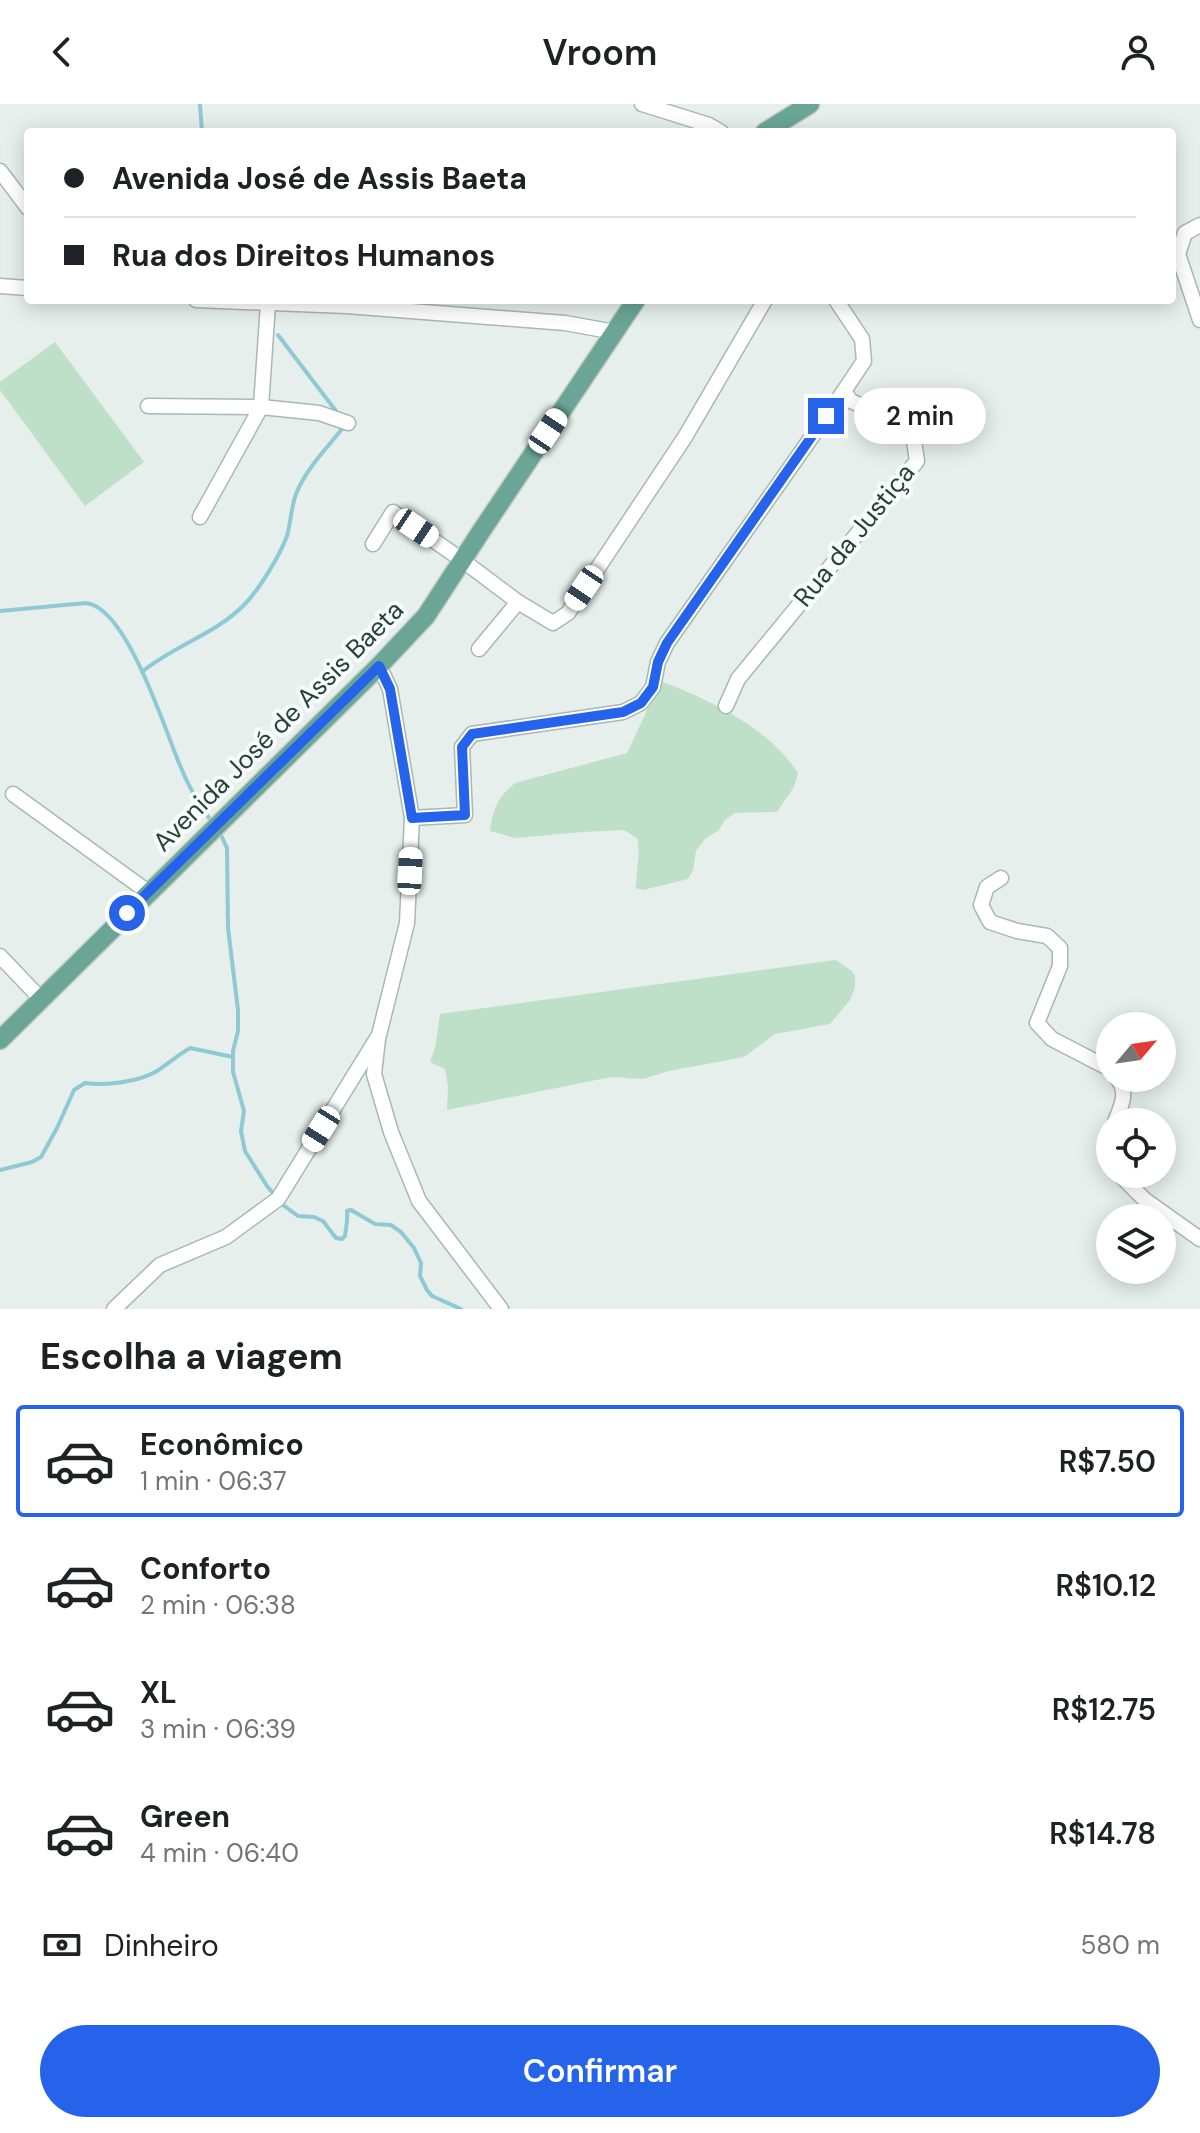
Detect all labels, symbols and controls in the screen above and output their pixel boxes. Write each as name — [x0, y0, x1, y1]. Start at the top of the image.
text: Vroom — [543, 29, 657, 76]
icon: back — [40, 30, 84, 74]
icon: person — [1116, 30, 1160, 74]
text: Avenida José de Assis Baeta — [112, 159, 527, 198]
text: Rua dos Direitos Humanos — [112, 236, 495, 275]
callout: 2 min — [854, 388, 986, 444]
route end — [808, 398, 844, 434]
text: 2 min — [886, 399, 954, 433]
car — [525, 404, 571, 458]
street label: Rua da Justiça — [786, 456, 922, 614]
car — [389, 505, 443, 551]
car — [561, 561, 607, 615]
street label: Avenida José de Assis Baeta — [145, 593, 411, 859]
car — [397, 846, 423, 896]
route start — [109, 895, 145, 931]
north arrow — [1096, 1012, 1176, 1092]
map controls — [1096, 1012, 1176, 1284]
car — [298, 1102, 344, 1156]
button: locate — [1096, 1108, 1176, 1188]
button: layers — [1096, 1204, 1176, 1284]
text: Escolha a viagem — [40, 1333, 343, 1380]
icon: car — [44, 1425, 116, 1497]
text: Econômico — [140, 1425, 304, 1464]
text: R$7.50 — [1059, 1442, 1156, 1481]
text: 1 min · 06:37 — [140, 1464, 287, 1498]
icon: car — [44, 1549, 116, 1621]
text: Conforto — [140, 1549, 271, 1588]
text: R$10.12 — [1055, 1566, 1156, 1605]
text: 2 min · 06:38 — [140, 1588, 296, 1622]
icon: car — [44, 1673, 116, 1745]
text: XL — [140, 1673, 177, 1712]
text: R$12.75 — [1052, 1690, 1156, 1729]
text: 3 min · 06:39 — [140, 1712, 296, 1746]
icon: car — [44, 1797, 116, 1869]
text: Green — [140, 1797, 230, 1836]
text: R$14.78 — [1049, 1814, 1156, 1853]
text: 4 min · 06:40 — [140, 1836, 299, 1870]
icon: cash — [40, 1923, 84, 1967]
text: Dinheiro — [104, 1926, 219, 1965]
text: 580 m — [1080, 1928, 1160, 1962]
button: Confirmar — [40, 2025, 1160, 2117]

